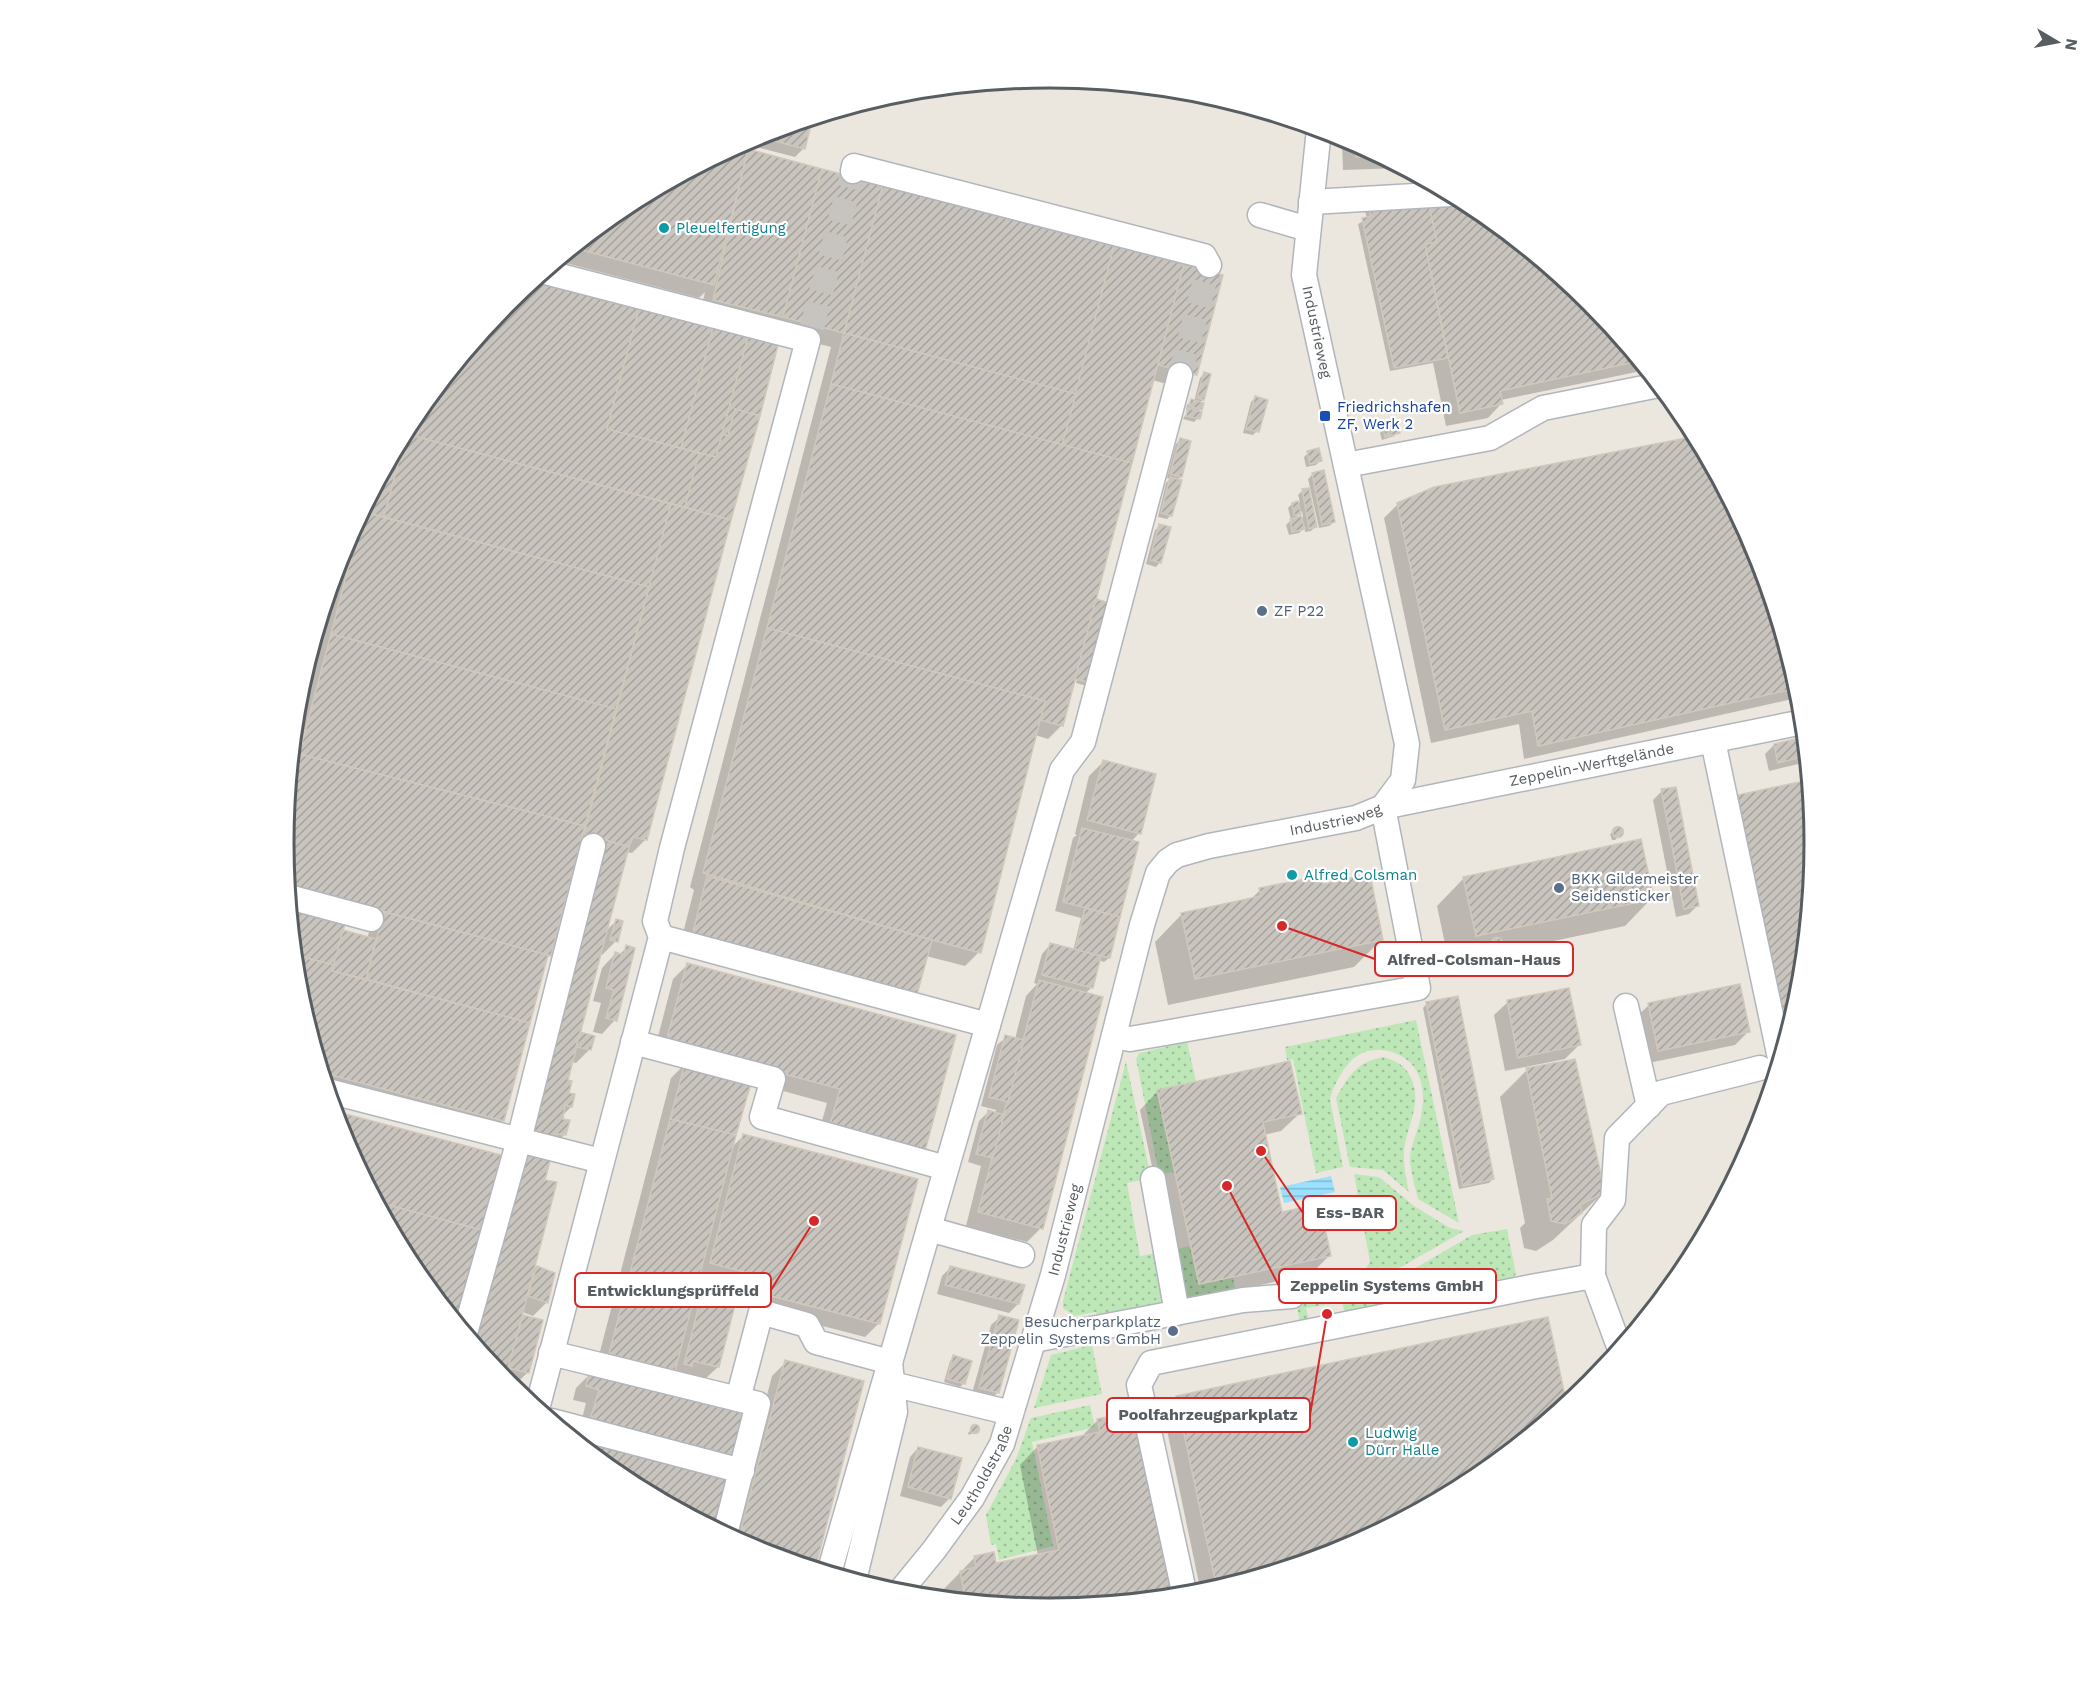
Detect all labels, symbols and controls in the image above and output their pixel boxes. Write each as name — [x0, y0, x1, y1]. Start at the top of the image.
north arrow — [2027, 12, 2087, 72]
text: N — [2061, 37, 2082, 52]
place label: Pleuelfertigung — [676, 219, 786, 237]
marker: Pleuelfertigung — [657, 221, 671, 235]
street label: Industrieweg — [1298, 284, 1336, 380]
place label: Friedrichshafen ZF, Werk 2 — [1337, 398, 1451, 433]
marker: Friedrichshafen ZF, Werk 2 — [1318, 409, 1332, 423]
place label: ZF P22 — [1274, 602, 1324, 620]
marker: ZF P22 — [1255, 604, 1269, 618]
street label: Zeppelin-Werftgelände — [1508, 739, 1676, 790]
street label: Industrieweg — [1288, 800, 1384, 839]
place label: Alfred Colsman — [1304, 866, 1417, 884]
marker: Alfred Colsman — [1285, 868, 1299, 882]
place label: BKK Gildemeister Seidensticker — [1571, 870, 1699, 905]
marker: BKK Gildemeister Seidensticker — [1552, 881, 1566, 895]
callout: Alfred-Colsman-Haus — [1375, 942, 1573, 976]
text: Alfred-Colsman-Haus — [1387, 950, 1561, 969]
street label: Industrieweg — [1044, 1182, 1085, 1278]
callout: Ess-BAR — [1303, 1196, 1396, 1230]
text: Ess-BAR — [1316, 1203, 1384, 1222]
callout: Zeppelin Systems GmbH — [1279, 1269, 1496, 1303]
callout: Entwicklungsprüffeld — [575, 1273, 771, 1307]
text: Zeppelin Systems GmbH — [1290, 1276, 1484, 1295]
text: Entwicklungsprüffeld — [587, 1281, 759, 1300]
place label: Besucherparkplatz Zeppelin Systems GmbH — [980, 1313, 1161, 1348]
marker: Besucherparkplatz Zeppelin Systems GmbH — [1166, 1324, 1180, 1338]
callout: Poolfahrzeugparkplatz — [1107, 1398, 1310, 1432]
text: Poolfahrzeugparkplatz — [1118, 1405, 1298, 1424]
street label: Leutholdstraße — [946, 1423, 1016, 1528]
place label: Ludwig Dürr Halle — [1365, 1424, 1439, 1459]
marker: Ludwig Dürr Halle — [1346, 1435, 1360, 1449]

